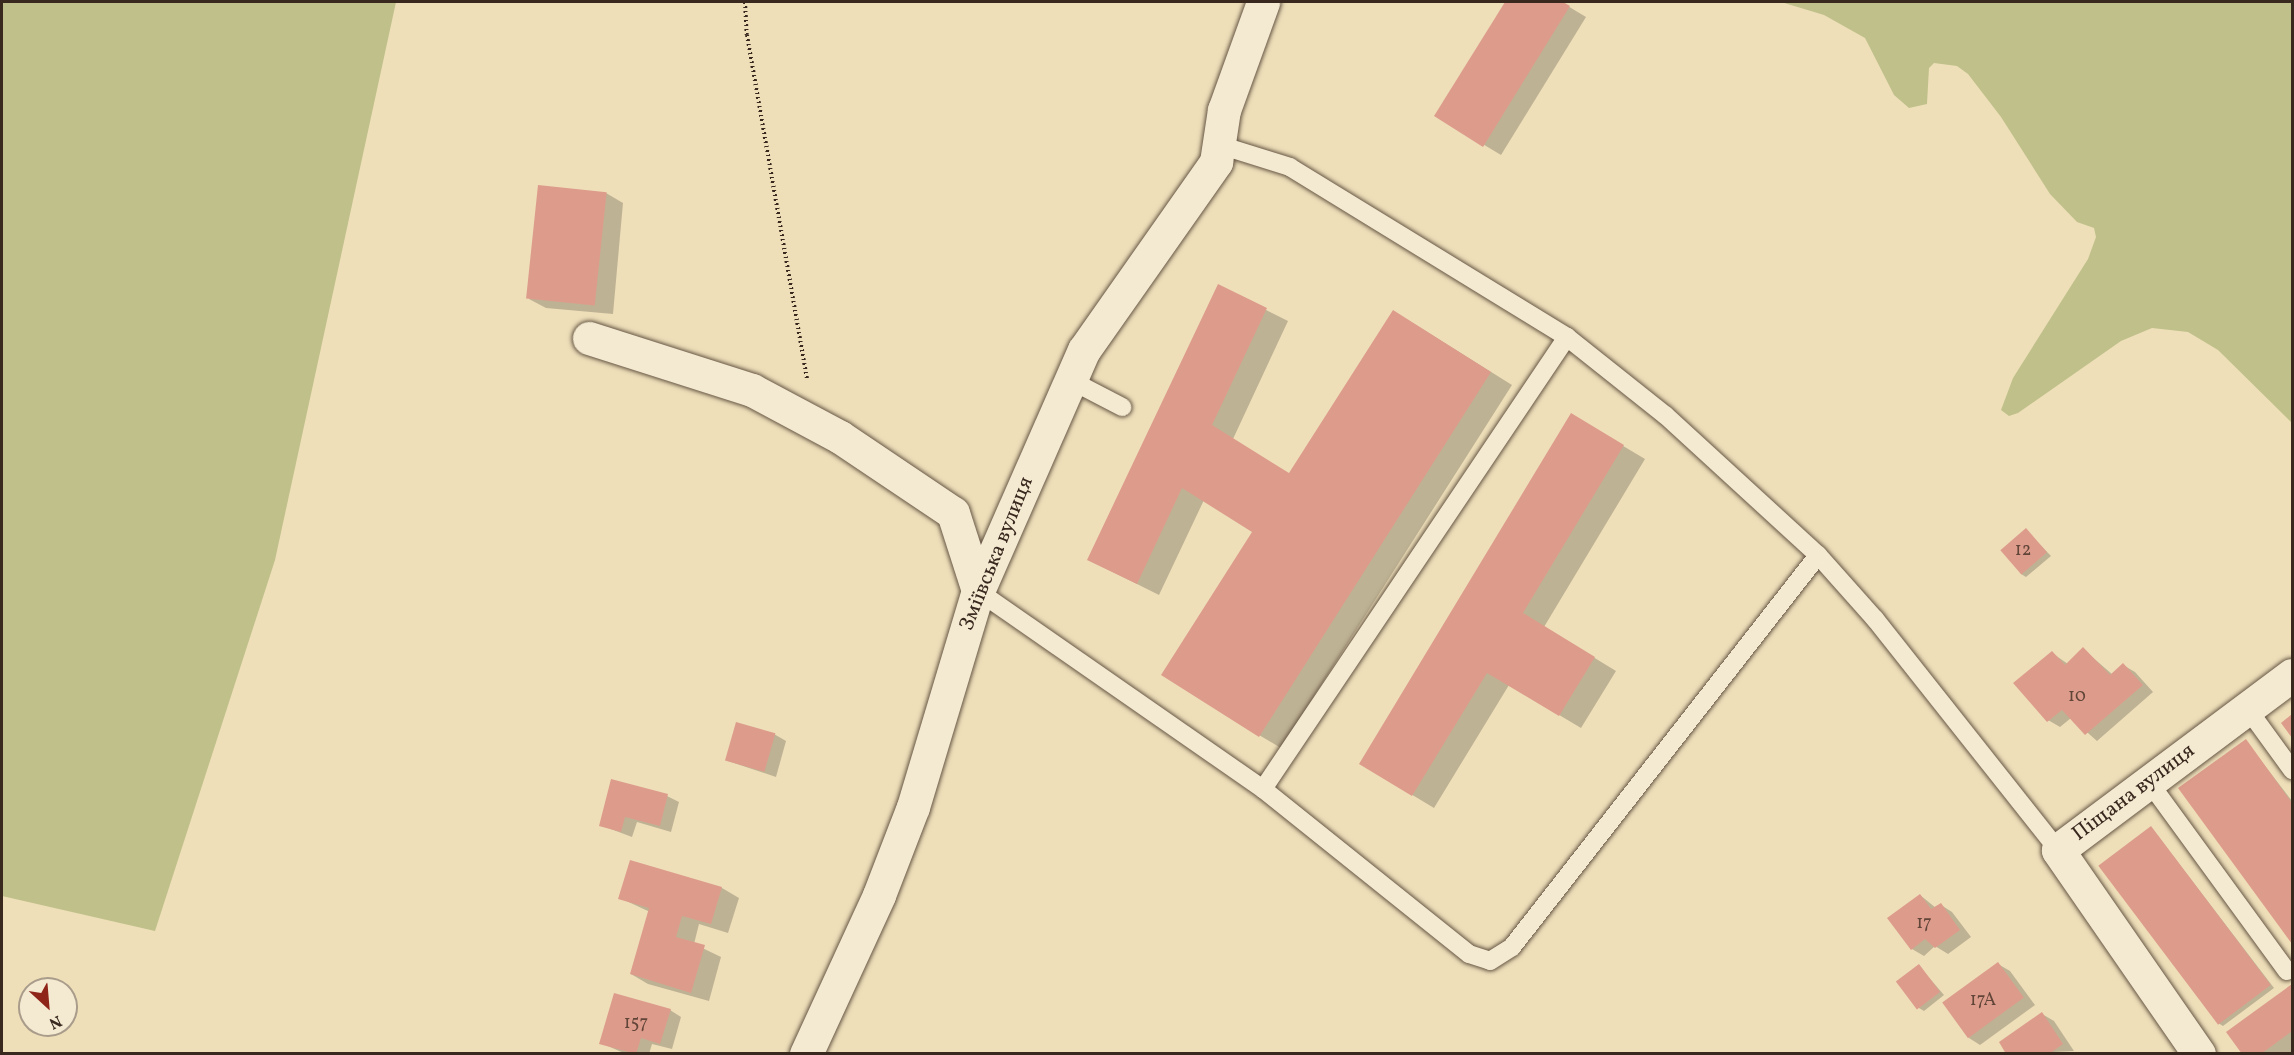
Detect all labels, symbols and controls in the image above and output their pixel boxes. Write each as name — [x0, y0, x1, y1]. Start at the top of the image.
street label: Зміївська вулиця — [955, 473, 1039, 635]
house number: 12 — [2015, 540, 2031, 562]
house number: 10 — [2068, 686, 2086, 708]
street label: Піщана вулиця — [2068, 739, 2200, 847]
house number: 17 — [1916, 913, 1932, 935]
north arrow — [18, 977, 78, 1037]
house number: 17А — [1970, 990, 1996, 1012]
text: N — [45, 1009, 65, 1034]
house number: 157 — [624, 1013, 648, 1035]

